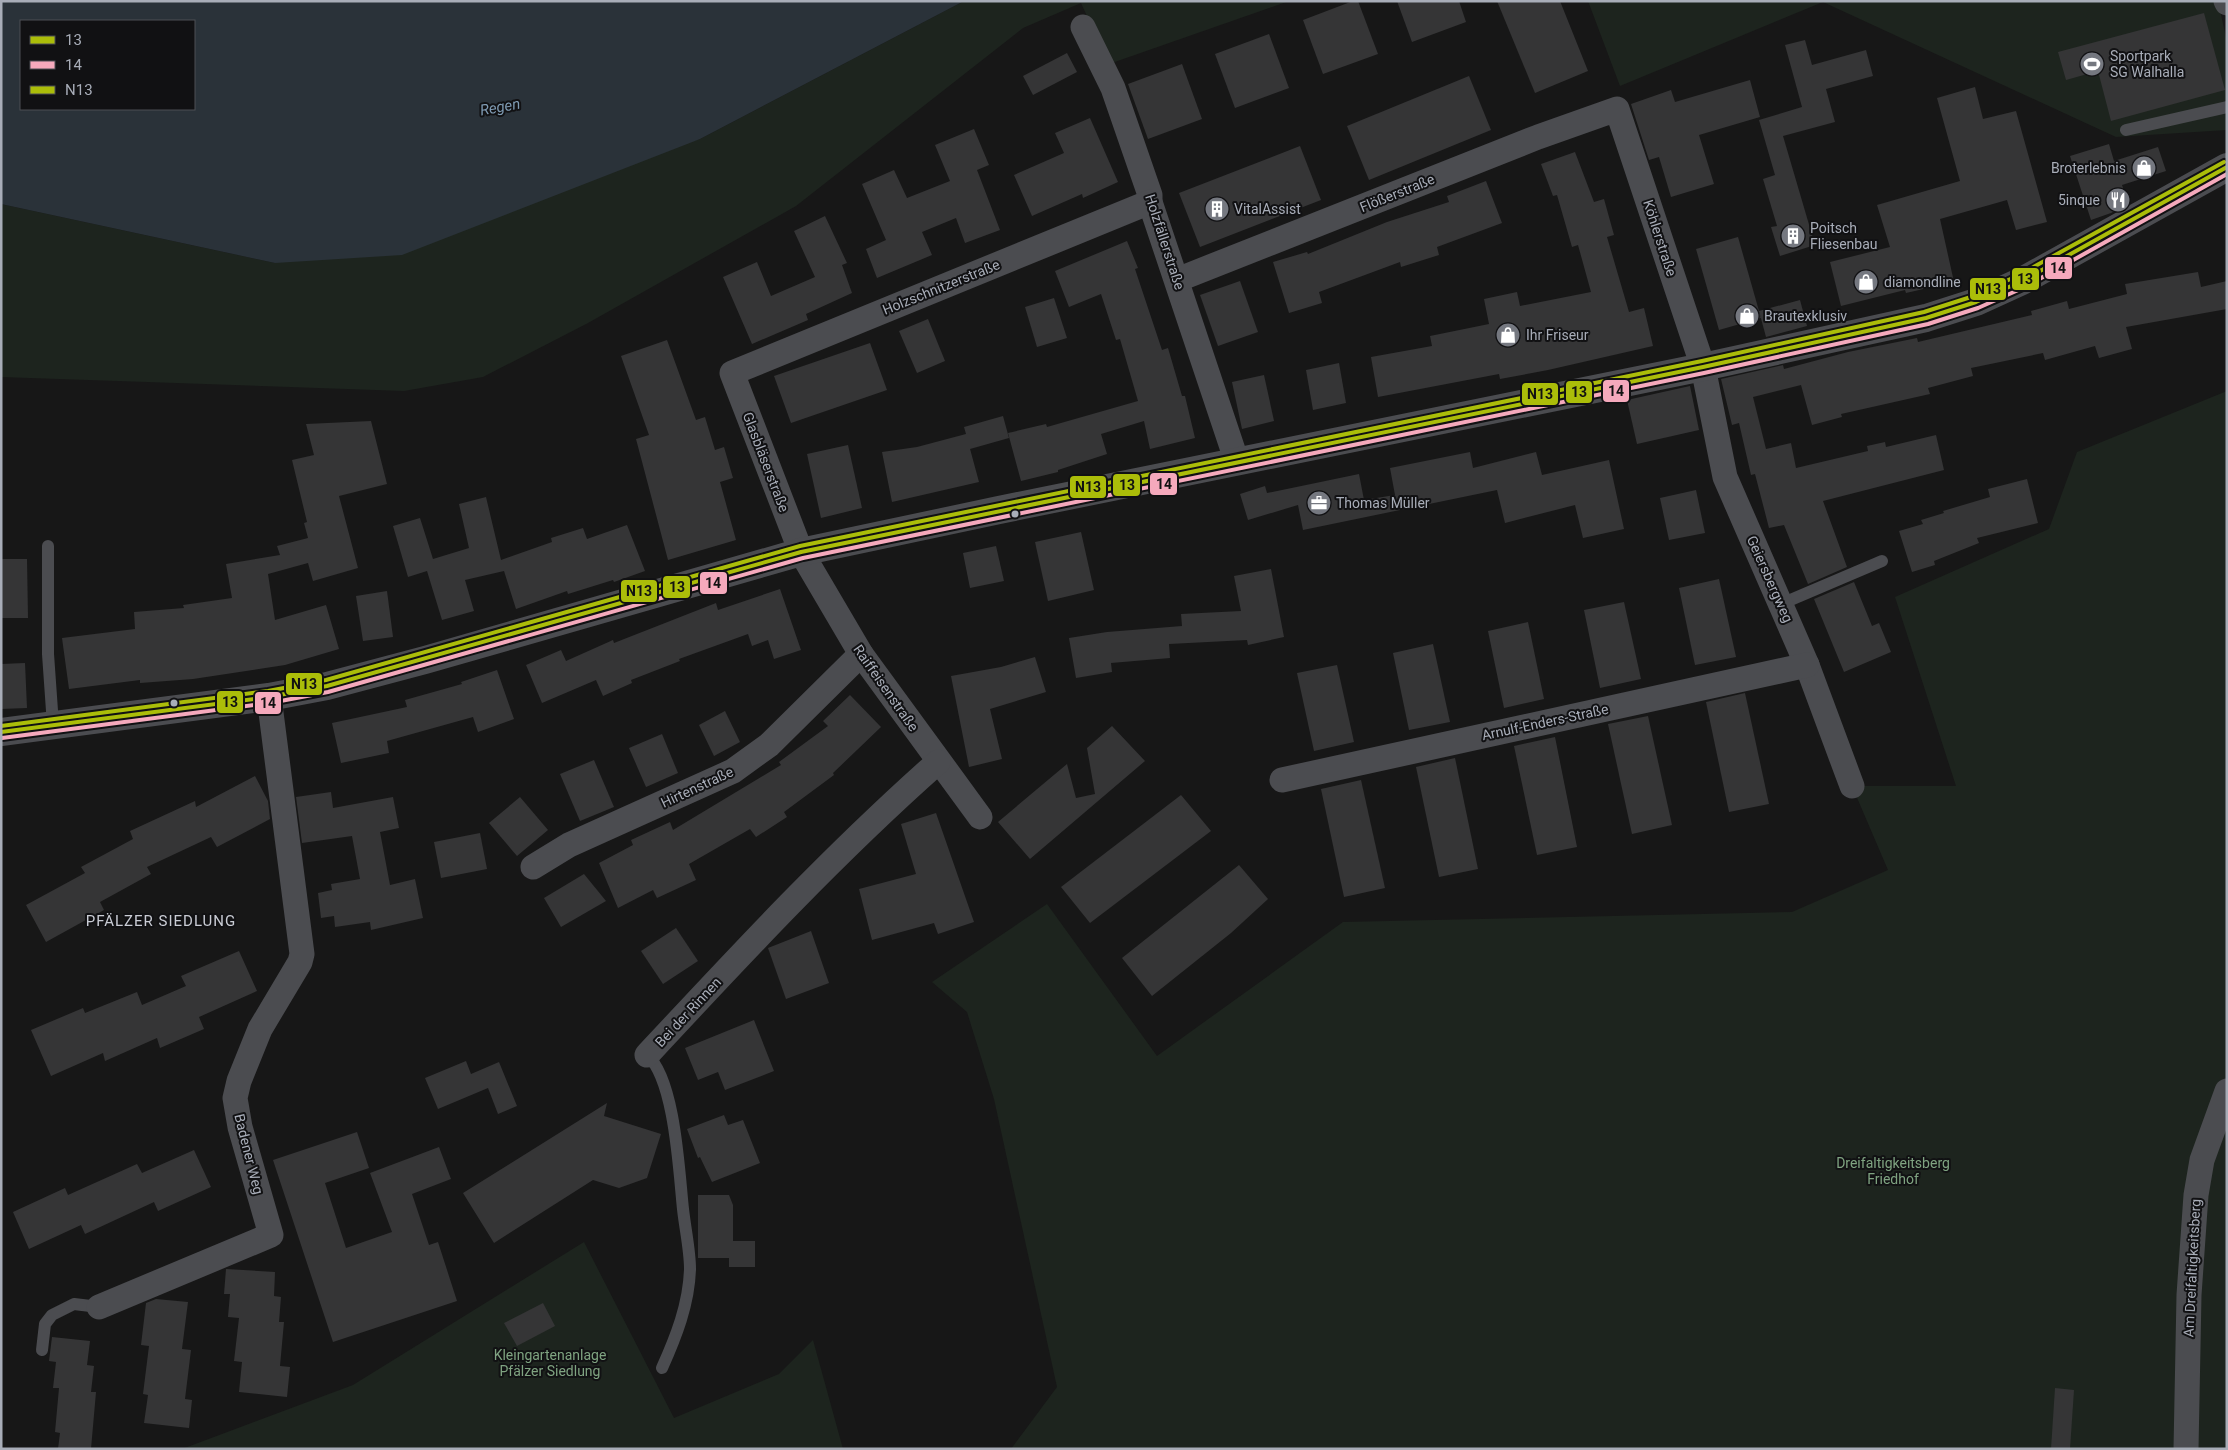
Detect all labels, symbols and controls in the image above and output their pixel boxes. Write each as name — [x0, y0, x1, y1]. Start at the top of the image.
legend — [20, 20, 195, 110]
text: 13 — [65, 31, 82, 49]
place label: Sportpark SG Walhalla — [2110, 48, 2184, 80]
sports icon: Sportpark SG Walhalla — [2079, 51, 2105, 77]
text: 14 — [65, 56, 82, 74]
text: N13 — [65, 81, 93, 99]
water label: Regen — [478, 95, 522, 119]
shop icon: Broterlebnis — [2131, 155, 2157, 181]
place label: Broterlebnis — [2051, 160, 2126, 176]
street label: Flößerstraße — [1357, 171, 1437, 215]
restaurant icon: 5inque — [2105, 187, 2131, 213]
street label: Holzfällerstraße — [1142, 192, 1188, 292]
place label: 5inque — [2058, 192, 2100, 208]
building icon: VitalAssist — [1204, 196, 1230, 222]
street label: Köhlerstraße — [1640, 198, 1680, 278]
place label: VitalAssist — [1234, 201, 1301, 217]
place label: Poitsch Fliesenbau — [1810, 220, 1878, 252]
building icon: Poitsch Fliesenbau — [1780, 223, 1806, 249]
street label: Holzschnitzerstraße — [880, 256, 1002, 318]
line badge: 14 — [2044, 256, 2073, 280]
text: 14 — [2050, 260, 2066, 276]
line badge: 13 — [2011, 267, 2040, 291]
shop icon: diamondline — [1853, 269, 1879, 295]
text: 13 — [2017, 271, 2033, 287]
place label: diamondline — [1884, 274, 1961, 290]
line badge: N13 — [1969, 277, 2007, 301]
text: N13 — [1975, 281, 2001, 297]
shop icon: Brautexklusiv — [1734, 303, 1760, 329]
place label: Brautexklusiv — [1764, 308, 1847, 324]
shop icon: Ihr Friseur — [1495, 322, 1521, 348]
place label: Ihr Friseur — [1526, 327, 1589, 343]
line badge: 14 — [1602, 379, 1630, 403]
line badge: 13 — [1565, 380, 1593, 404]
line badge: N13 — [1521, 382, 1559, 406]
text: 14 — [1608, 383, 1624, 399]
text: 13 — [1571, 384, 1587, 400]
text: N13 — [1527, 386, 1553, 402]
street label: Glasbläserstraße — [740, 410, 792, 514]
line badge: 14 — [1149, 472, 1178, 496]
line badge: 13 — [1112, 473, 1141, 497]
line badge: N13 — [1069, 475, 1107, 499]
text: 14 — [1156, 476, 1172, 492]
text: 13 — [1119, 477, 1135, 493]
text: N13 — [1075, 479, 1101, 495]
office icon: Thomas Müller — [1306, 490, 1332, 516]
place label: Thomas Müller — [1336, 495, 1430, 511]
unlabelled marker — [1010, 509, 1020, 519]
street label: Geiersbergweg — [1744, 533, 1796, 625]
line badge: 14 — [699, 571, 728, 595]
line badge: 13 — [662, 575, 691, 599]
text: 14 — [705, 575, 721, 591]
line badge: N13 — [620, 579, 658, 603]
text: 13 — [669, 579, 685, 595]
text: N13 — [626, 583, 652, 599]
street label: Raiffeisenstraße — [850, 642, 922, 734]
line badge: N13 — [285, 672, 323, 696]
text: N13 — [291, 676, 317, 692]
line badge: 13 — [216, 690, 244, 714]
line badge: 14 — [254, 691, 282, 715]
text: 13 — [222, 694, 238, 710]
text: 14 — [260, 695, 276, 711]
unlabelled marker — [169, 698, 179, 708]
street label: Arnulf-Enders-Straße — [1480, 701, 1610, 743]
street label: Hirtenstraße — [658, 763, 736, 811]
district label: PFÄLZER SIEDLUNG — [86, 912, 236, 930]
street label: Bei der Rinnen — [652, 974, 724, 1050]
street label: Badener Weg — [231, 1112, 267, 1196]
park label: Dreifaltigkeitsberg Friedhof — [1836, 1155, 1950, 1187]
street label: Am Dreifaltigkeitsberg — [2180, 1198, 2204, 1338]
park label: Kleingartenanlage Pfälzer Siedlung — [494, 1347, 606, 1379]

